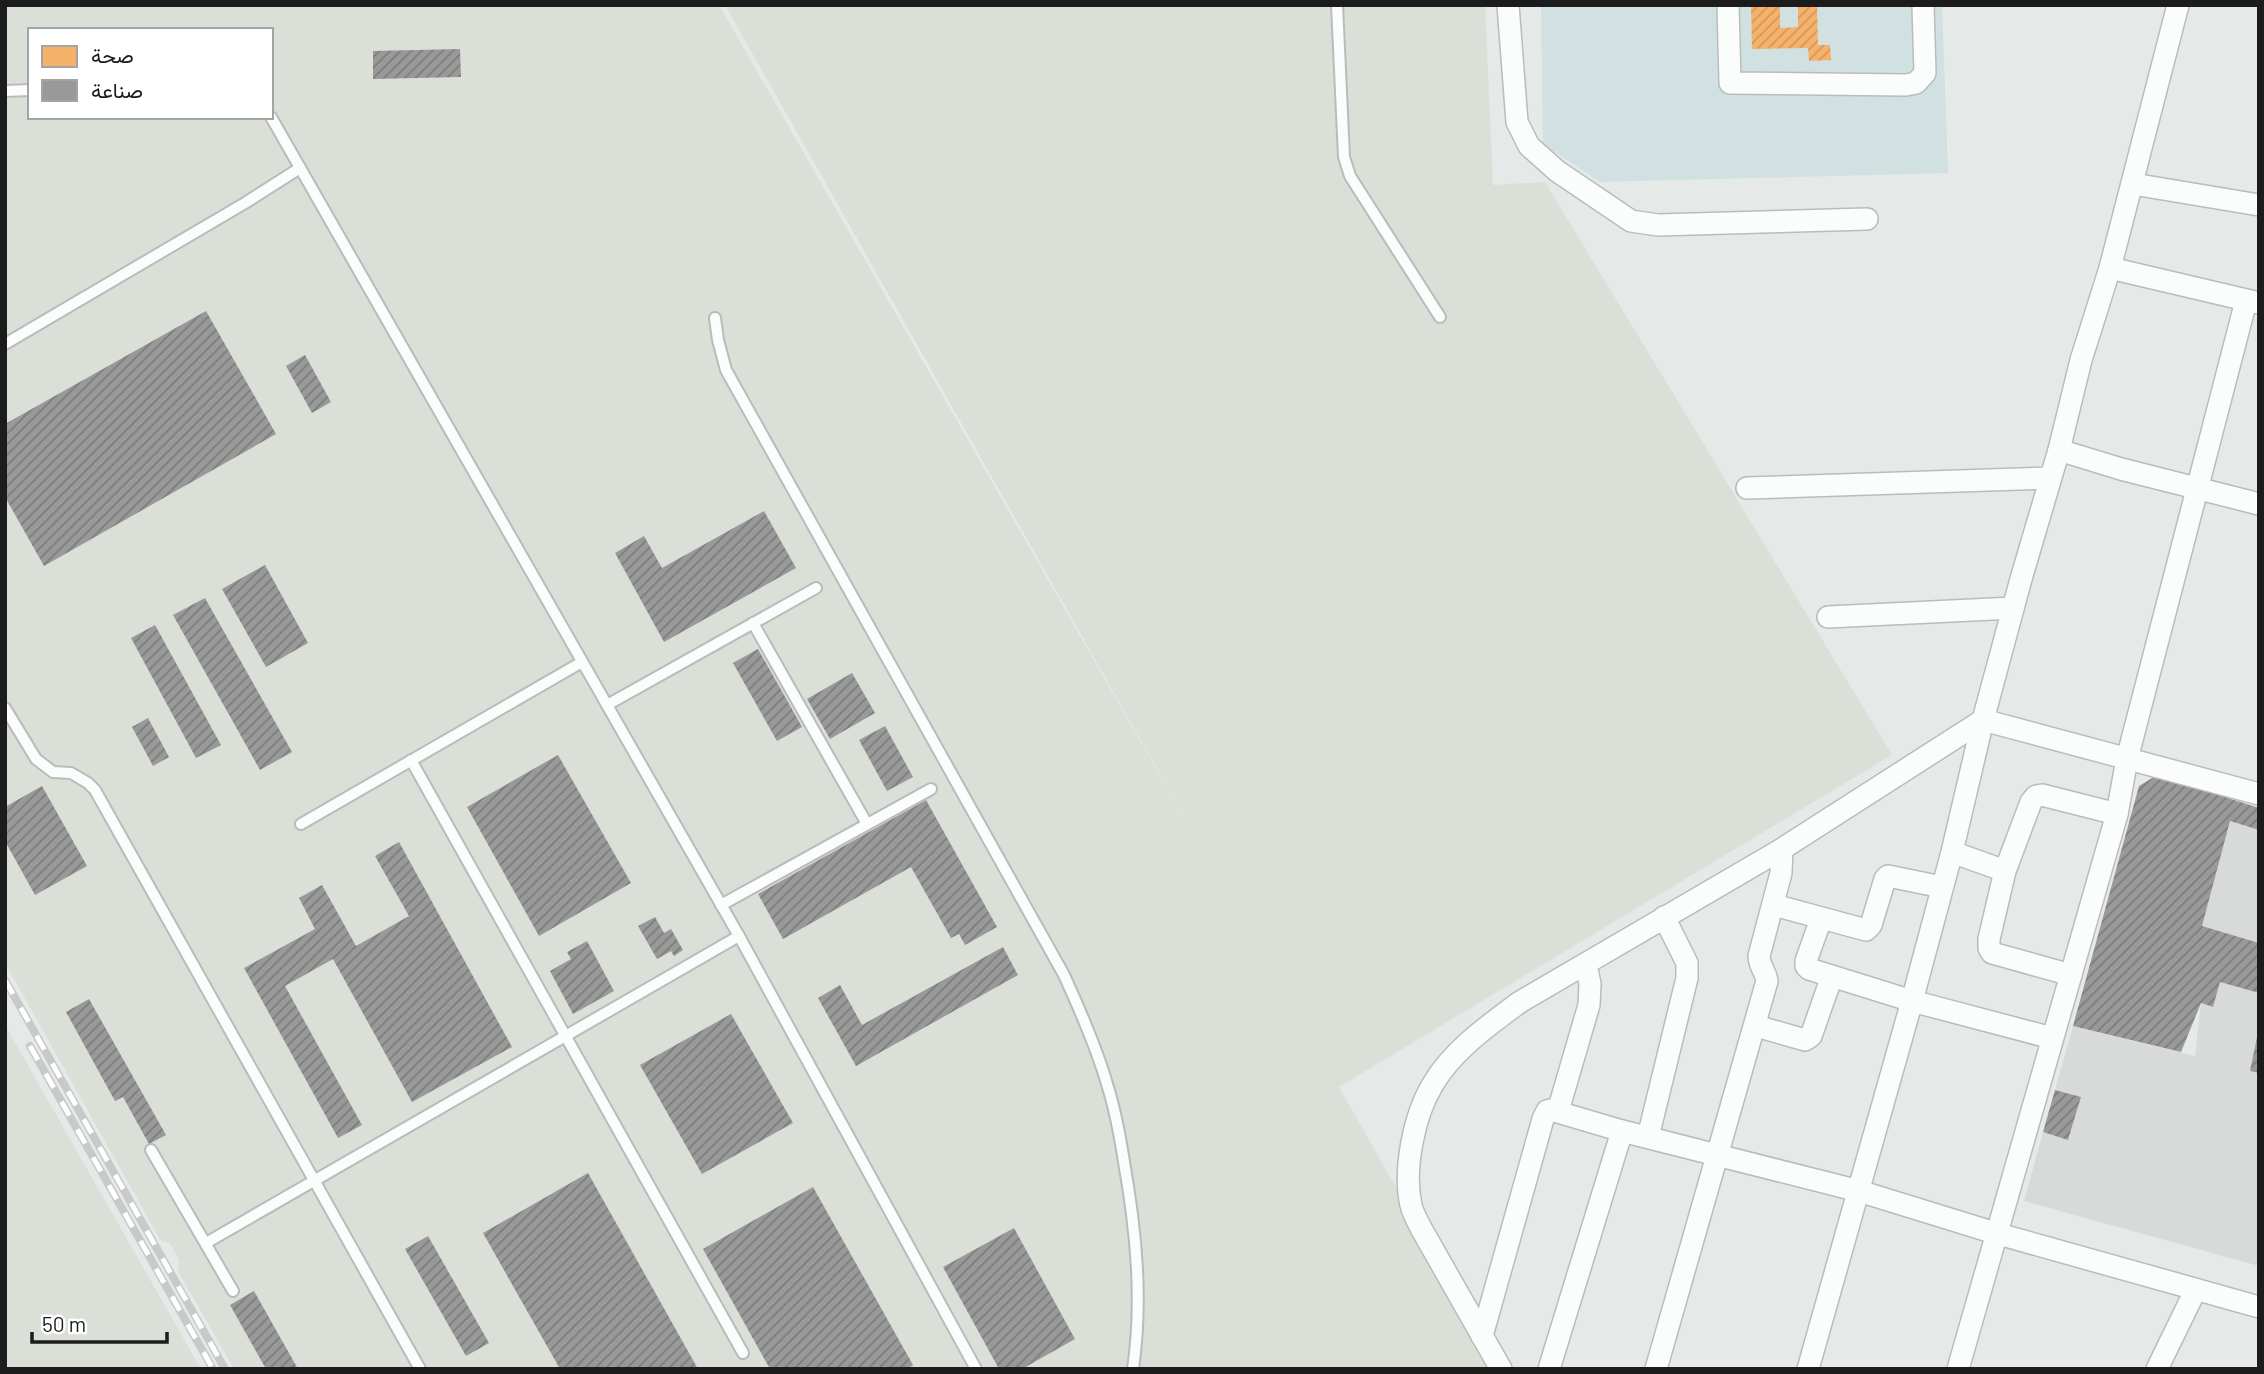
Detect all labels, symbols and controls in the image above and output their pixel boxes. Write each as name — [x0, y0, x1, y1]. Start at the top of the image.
legend — [28, 28, 273, 119]
text: صحة — [91, 42, 134, 67]
text: صناعة — [91, 77, 143, 102]
scale bar — [32, 1300, 166, 1344]
text: 50 m — [42, 1311, 86, 1336]

